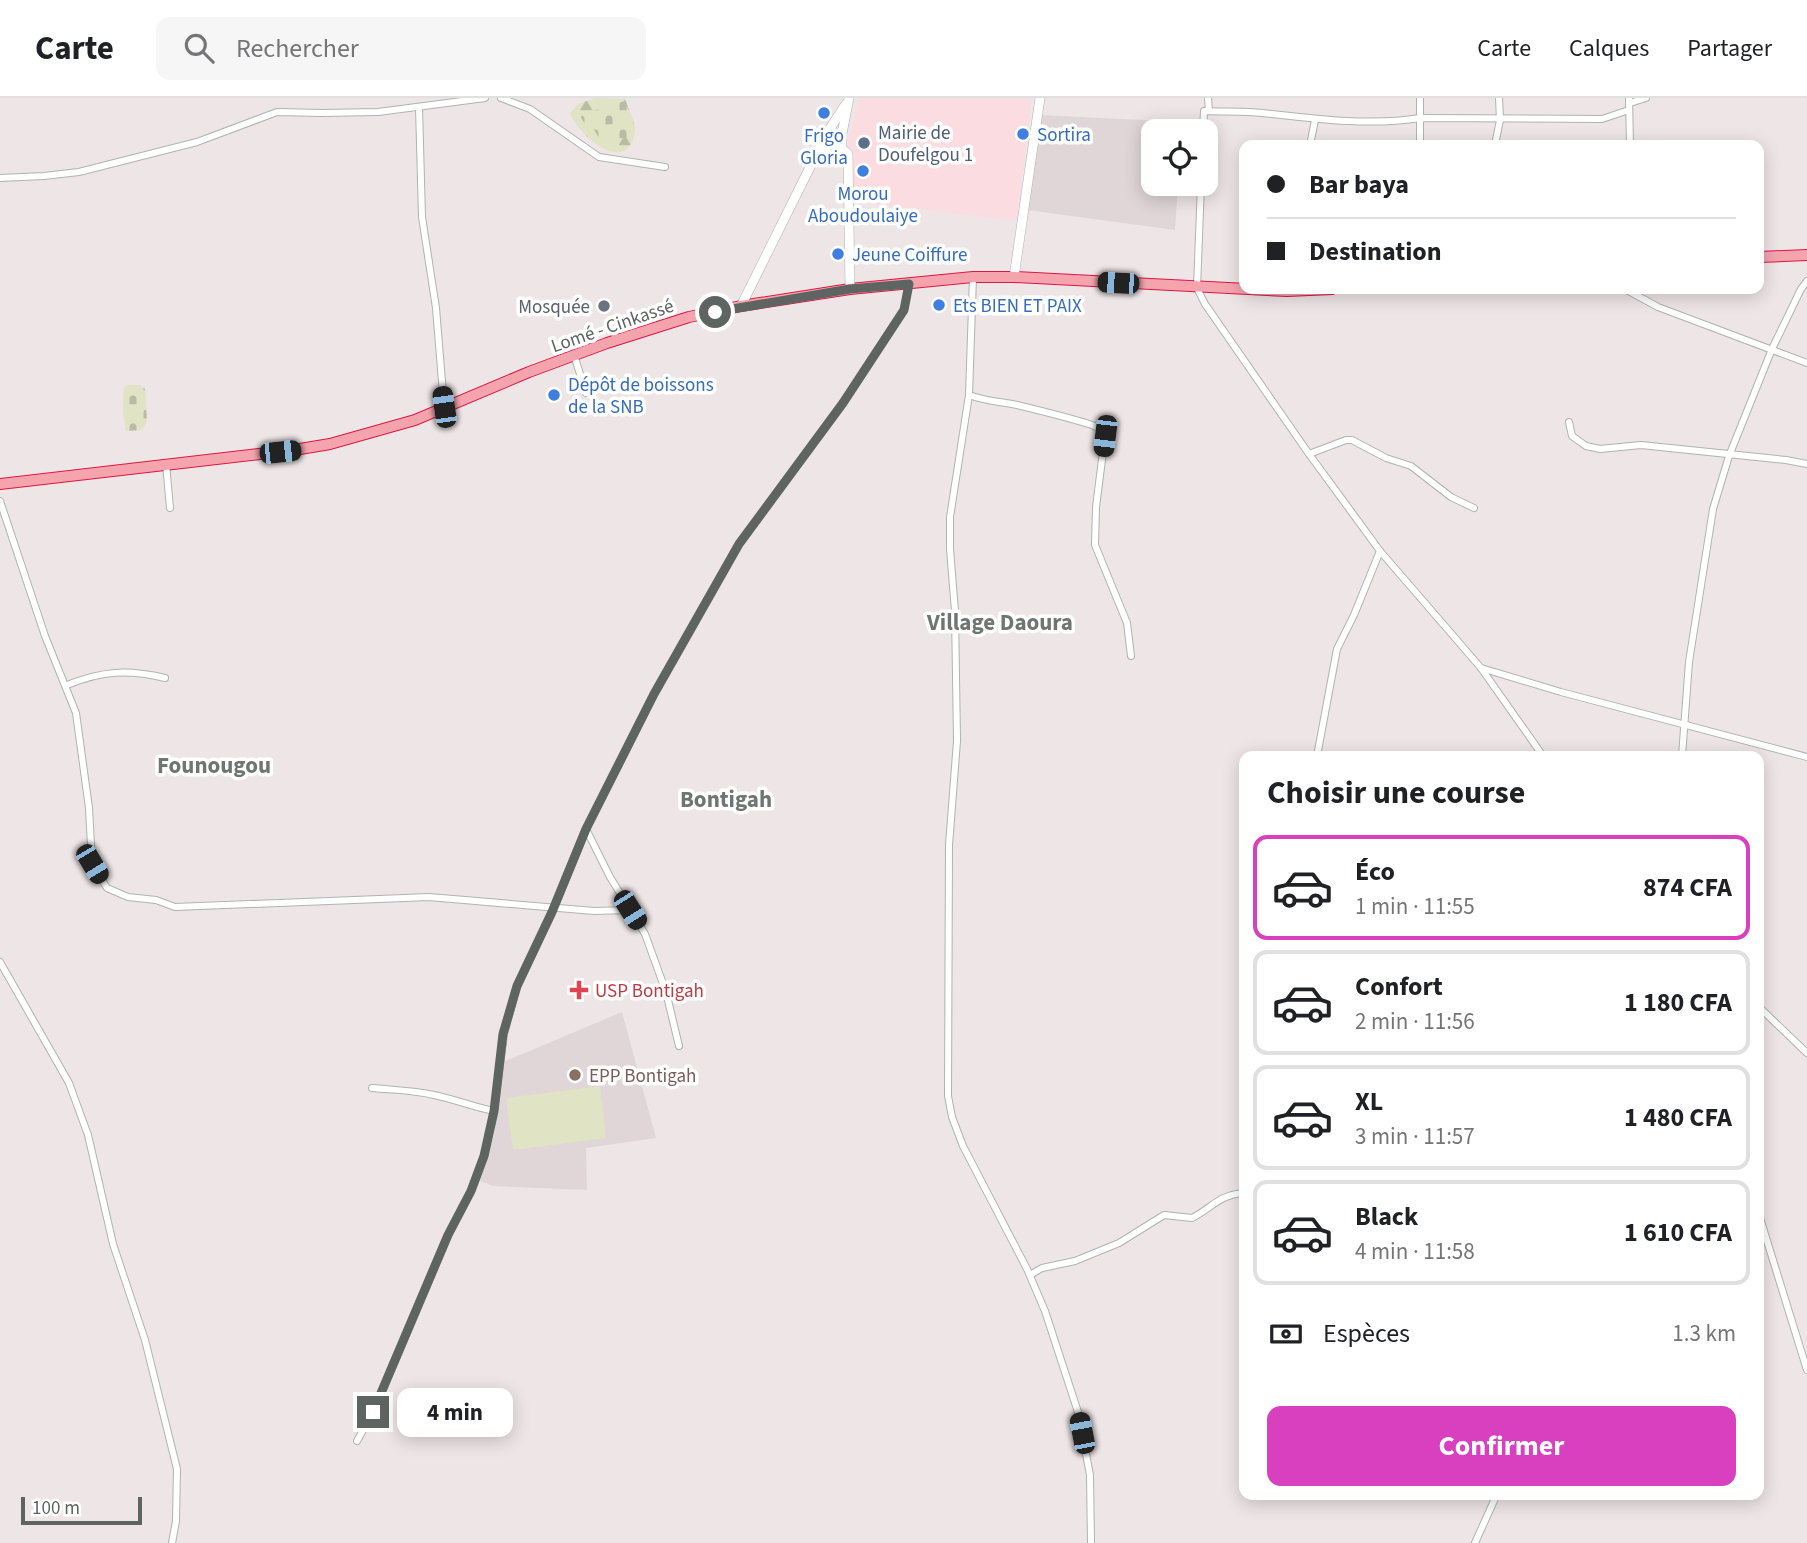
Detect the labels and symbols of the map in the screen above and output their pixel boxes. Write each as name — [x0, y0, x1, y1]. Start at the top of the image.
marker: Frigo Gloria — [816, 105, 832, 121]
place label: Mairie de Doufelgou 1 — [878, 120, 973, 169]
place label: Sortira — [1037, 122, 1091, 149]
place label: Frigo Gloria — [800, 123, 848, 172]
marker: Sortira — [1015, 126, 1031, 142]
marker: Mairie de Doufelgou 1 — [856, 135, 872, 151]
marker: Morou Aboudoulaiye — [855, 163, 871, 179]
place label: Morou Aboudoulaiye — [808, 181, 918, 230]
place label: Jeune Coiffure — [852, 242, 967, 269]
marker: Jeune Coiffure — [830, 246, 846, 262]
car — [1097, 271, 1140, 295]
street label: Lomé - Cinkassé — [548, 293, 677, 360]
place label: Ets BIEN ET PAIX — [953, 293, 1082, 320]
place label: Mosquée — [518, 294, 590, 321]
route start — [699, 296, 731, 328]
marker: Ets BIEN ET PAIX — [931, 297, 947, 313]
marker: Mosquée — [596, 298, 612, 314]
place label: Dépôt de boissons de la SNB — [568, 372, 714, 421]
car — [431, 385, 458, 429]
marker: Dépôt de boissons de la SNB — [546, 387, 562, 403]
car — [1093, 414, 1118, 458]
car — [259, 439, 302, 465]
district label: Village Daoura — [926, 606, 1073, 639]
district label: Founougou — [157, 749, 271, 782]
district label: Bontigah — [680, 783, 772, 816]
car — [73, 841, 112, 887]
car — [610, 887, 651, 933]
place label: USP Bontigah — [595, 978, 704, 1005]
marker: USP Bontigah — [569, 980, 589, 1000]
place label: EPP Bontigah — [589, 1063, 696, 1090]
marker: EPP Bontigah — [567, 1067, 583, 1083]
callout: 4 min — [398, 1388, 513, 1436]
route end — [357, 1396, 389, 1428]
car — [1068, 1410, 1097, 1456]
scale bar — [21, 1494, 142, 1526]

